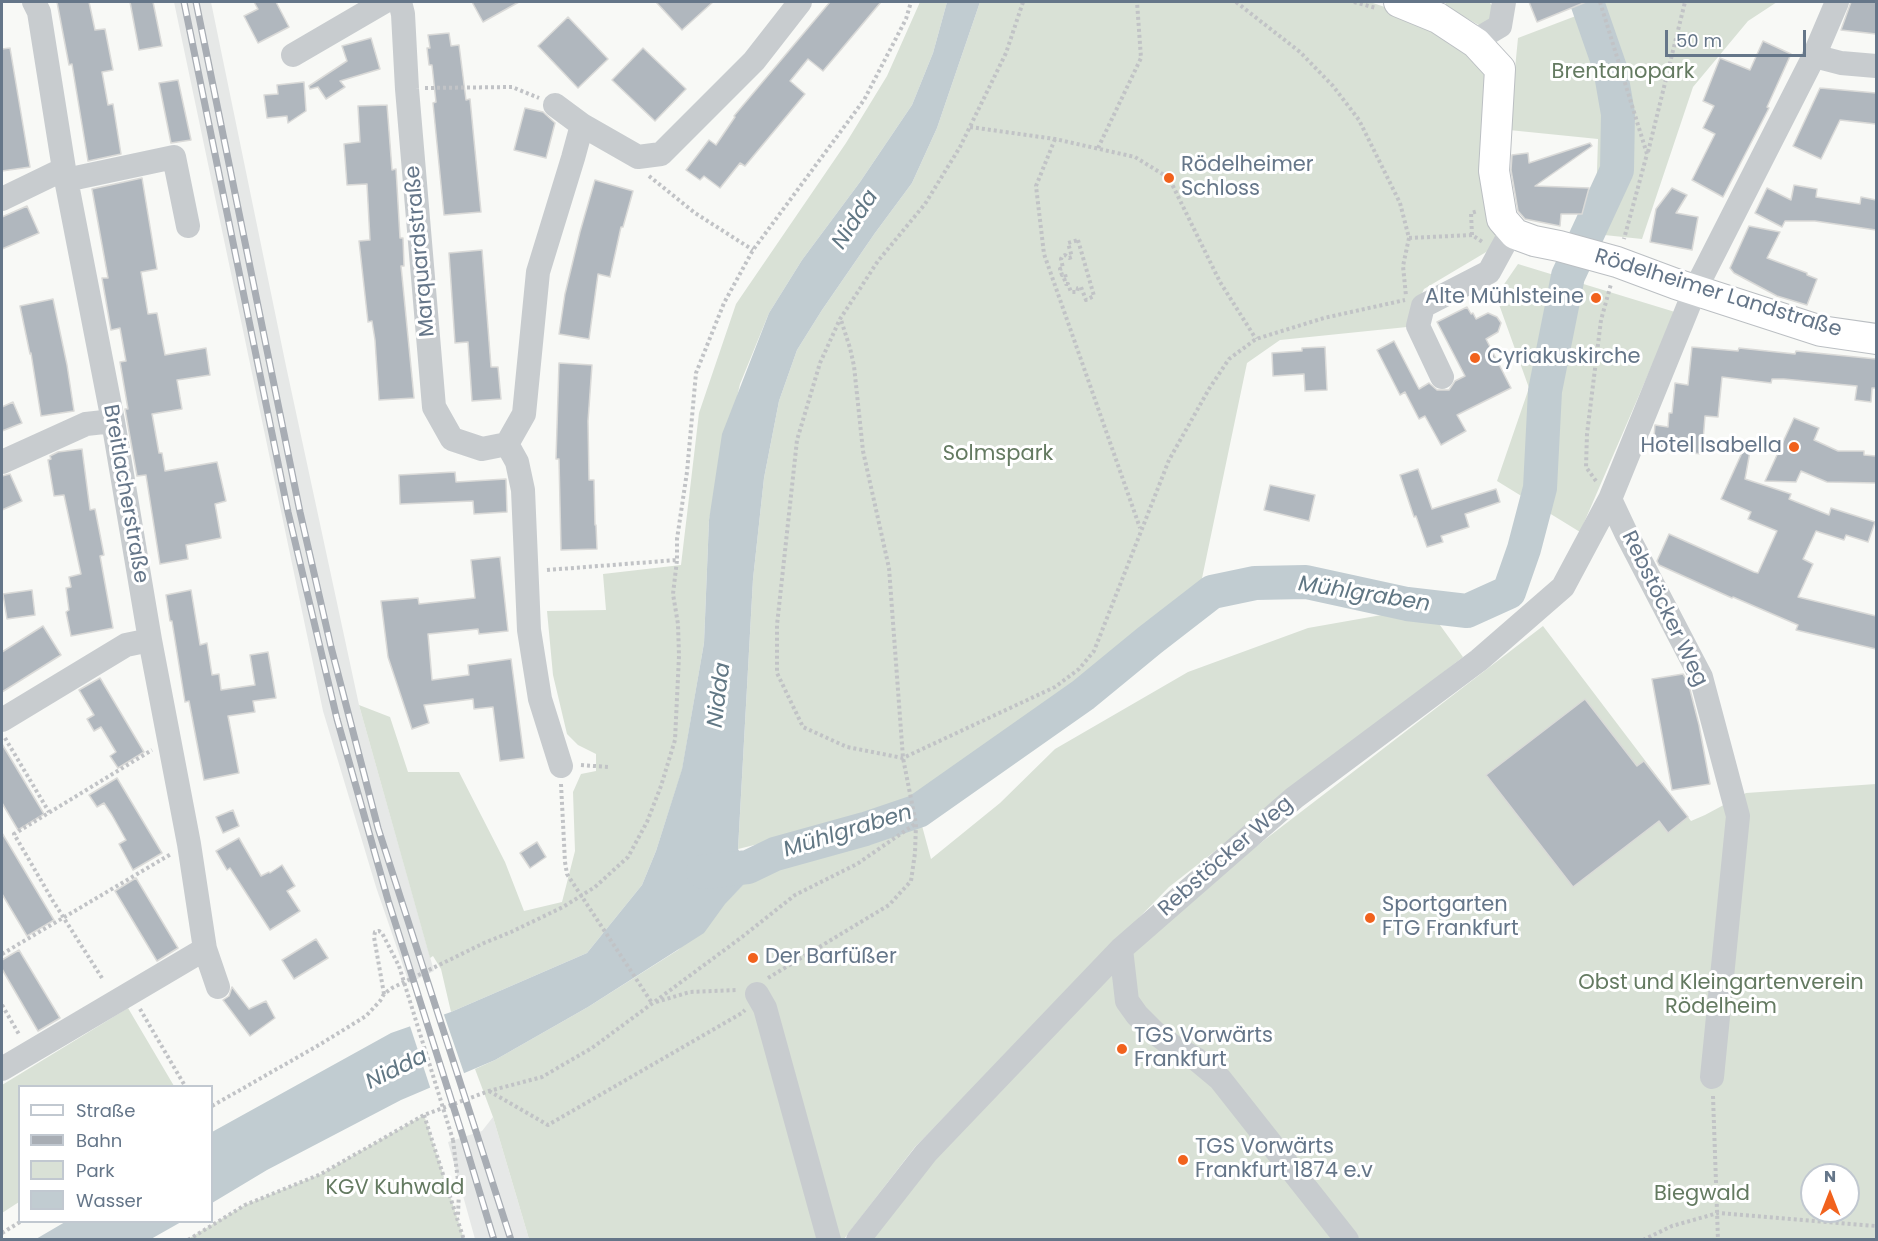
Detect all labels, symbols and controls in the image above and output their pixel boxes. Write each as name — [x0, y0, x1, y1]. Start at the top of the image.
scale bar — [1668, 18, 1809, 56]
text: 50 m — [1676, 28, 1722, 53]
park label: Brentanopark — [1552, 60, 1694, 86]
place label: Rödelheimer Schloss — [1181, 153, 1314, 203]
street label: Marquardstraße — [401, 164, 441, 338]
marker: Rödelheimer Schloss — [1162, 171, 1176, 185]
water label: Nidda — [827, 185, 885, 255]
street label: Rödelheimer Landstraße — [1591, 244, 1845, 344]
place label: Alte Mühlsteine — [1425, 285, 1584, 311]
marker: Alte Mühlsteine — [1589, 291, 1603, 305]
place label: Cyriakuskirche — [1487, 345, 1640, 371]
marker: Cyriakuskirche — [1468, 351, 1482, 365]
street label: Breitlacherstraße — [97, 403, 153, 585]
place label: Hotel Isabella — [1641, 434, 1782, 460]
marker: Hotel Isabella — [1787, 440, 1801, 454]
park label: Solmspark — [943, 442, 1053, 468]
street label: Rebstöcker Weg — [1615, 527, 1713, 691]
water label: Mühlgraben — [1296, 572, 1432, 618]
water label: Nidda — [703, 661, 737, 729]
street label: Rebstöcker Weg — [1154, 792, 1298, 922]
water label: Mühlgraben — [781, 800, 915, 864]
place label: Sportgarten FTG Frankfurt — [1382, 893, 1519, 943]
marker: Sportgarten FTG Frankfurt — [1363, 911, 1377, 925]
place label: Der Barfüßer — [765, 945, 897, 971]
marker: Der Barfüßer — [746, 951, 760, 965]
park label: Obst und Kleingartenverein Rödelheim — [1578, 971, 1864, 1021]
place label: TGS Vorwärts Frankfurt — [1134, 1024, 1273, 1074]
marker: TGS Vorwärts Frankfurt — [1115, 1042, 1129, 1056]
water label: Nidda — [362, 1044, 432, 1096]
legend — [18, 1085, 213, 1223]
text: Straße — [76, 1098, 135, 1123]
text: Bahn — [76, 1128, 122, 1153]
place label: TGS Vorwärts Frankfurt 1874 e.v — [1195, 1135, 1373, 1185]
marker: TGS Vorwärts Frankfurt 1874 e.v — [1176, 1153, 1190, 1167]
text: Park — [76, 1158, 115, 1183]
north arrow — [1800, 1163, 1860, 1223]
text: N — [1824, 1165, 1836, 1188]
park label: KGV Kuhwald — [326, 1176, 464, 1202]
park label: Biegwald — [1654, 1182, 1750, 1208]
text: Wasser — [76, 1188, 142, 1213]

